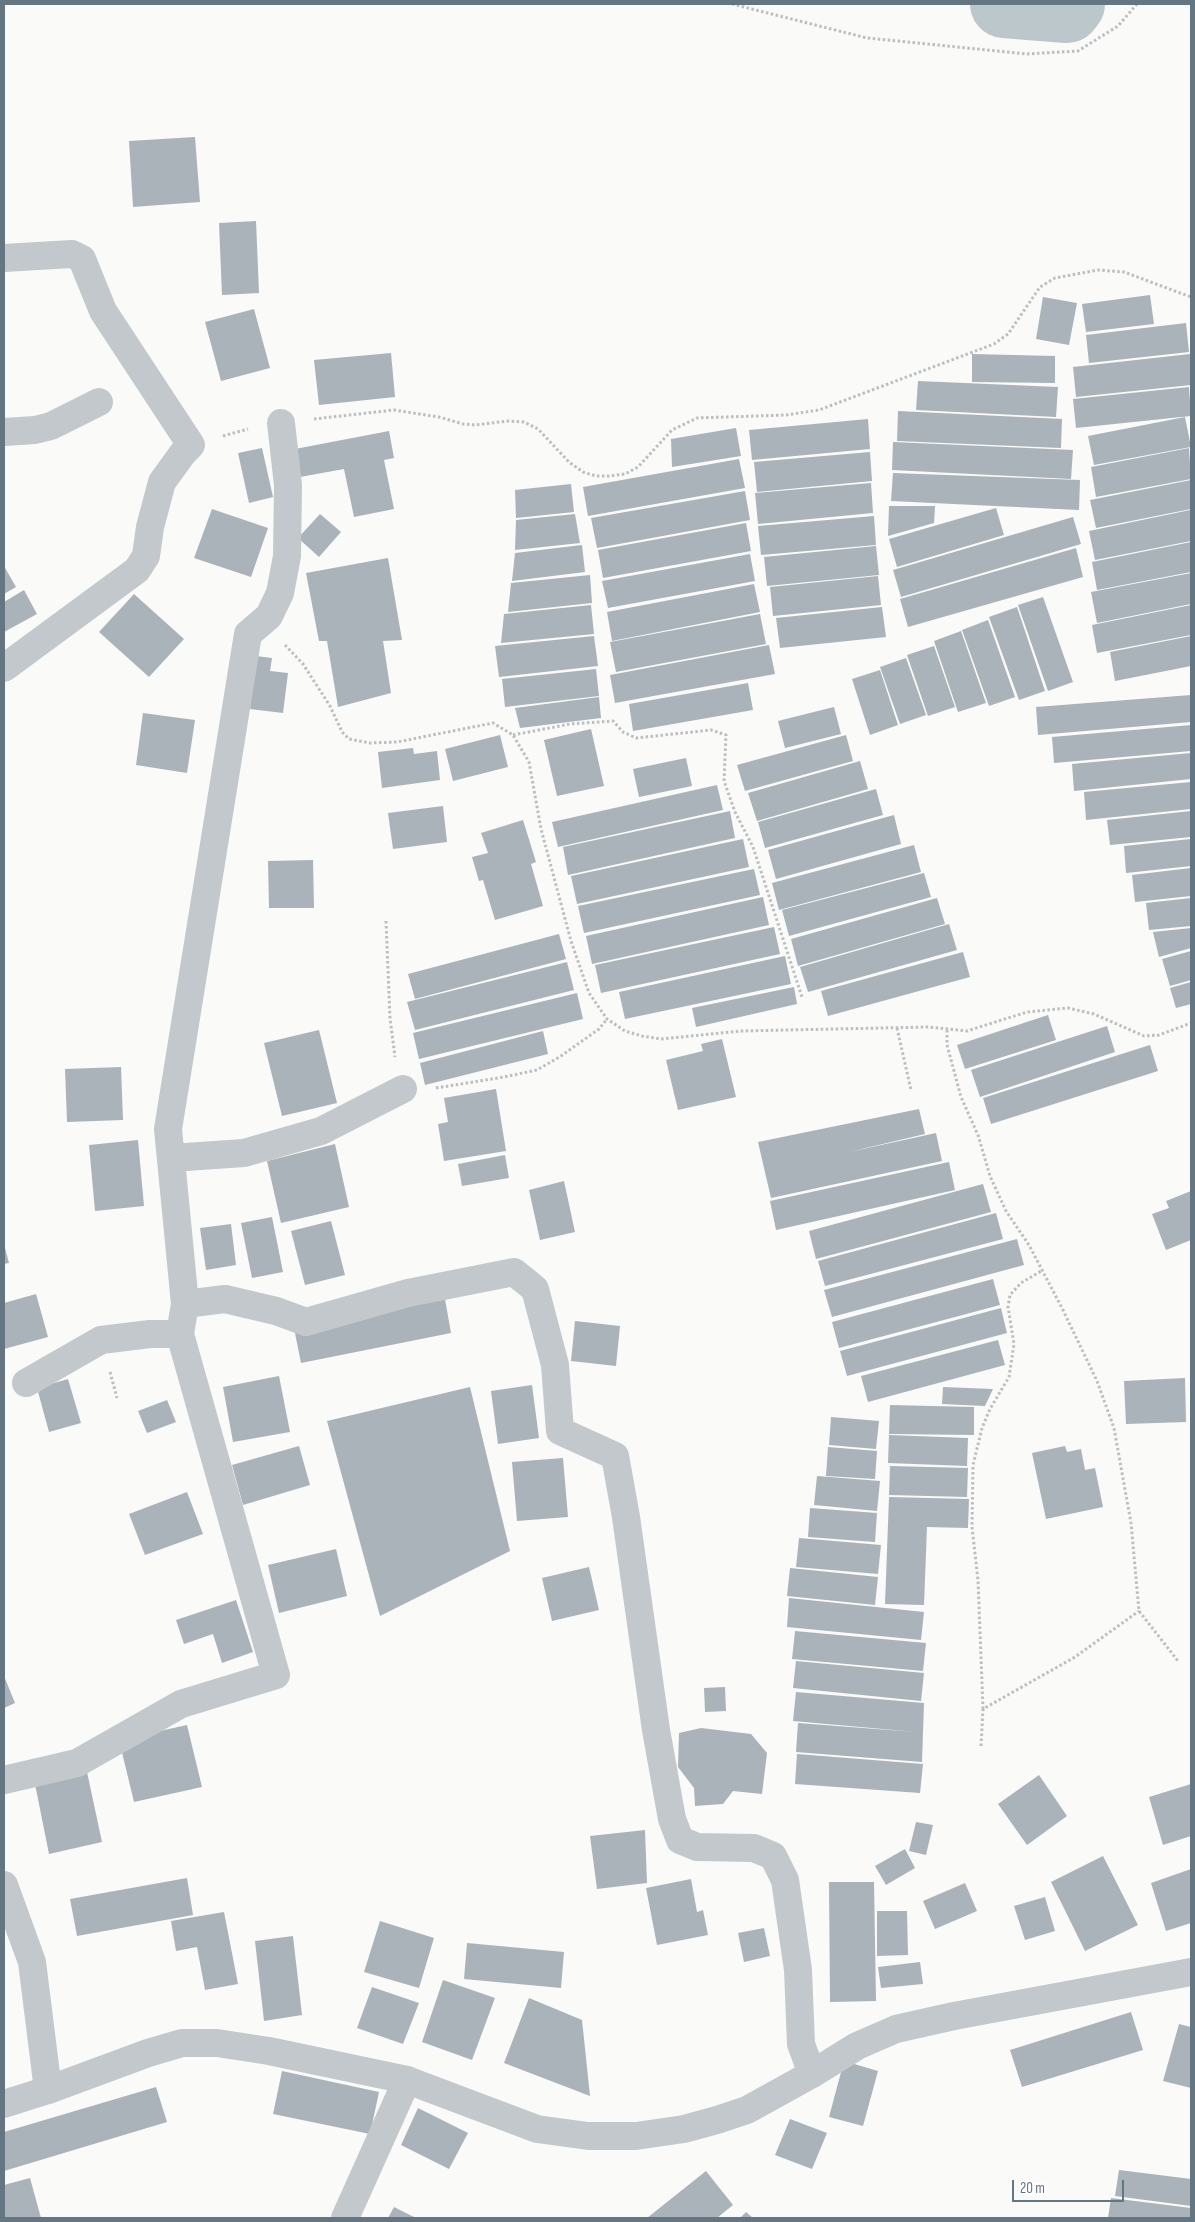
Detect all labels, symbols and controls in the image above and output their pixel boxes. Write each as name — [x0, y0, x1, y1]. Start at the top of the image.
scale bar — [1015, 2170, 1128, 2202]
text: 20 m — [1020, 2179, 1045, 2198]

